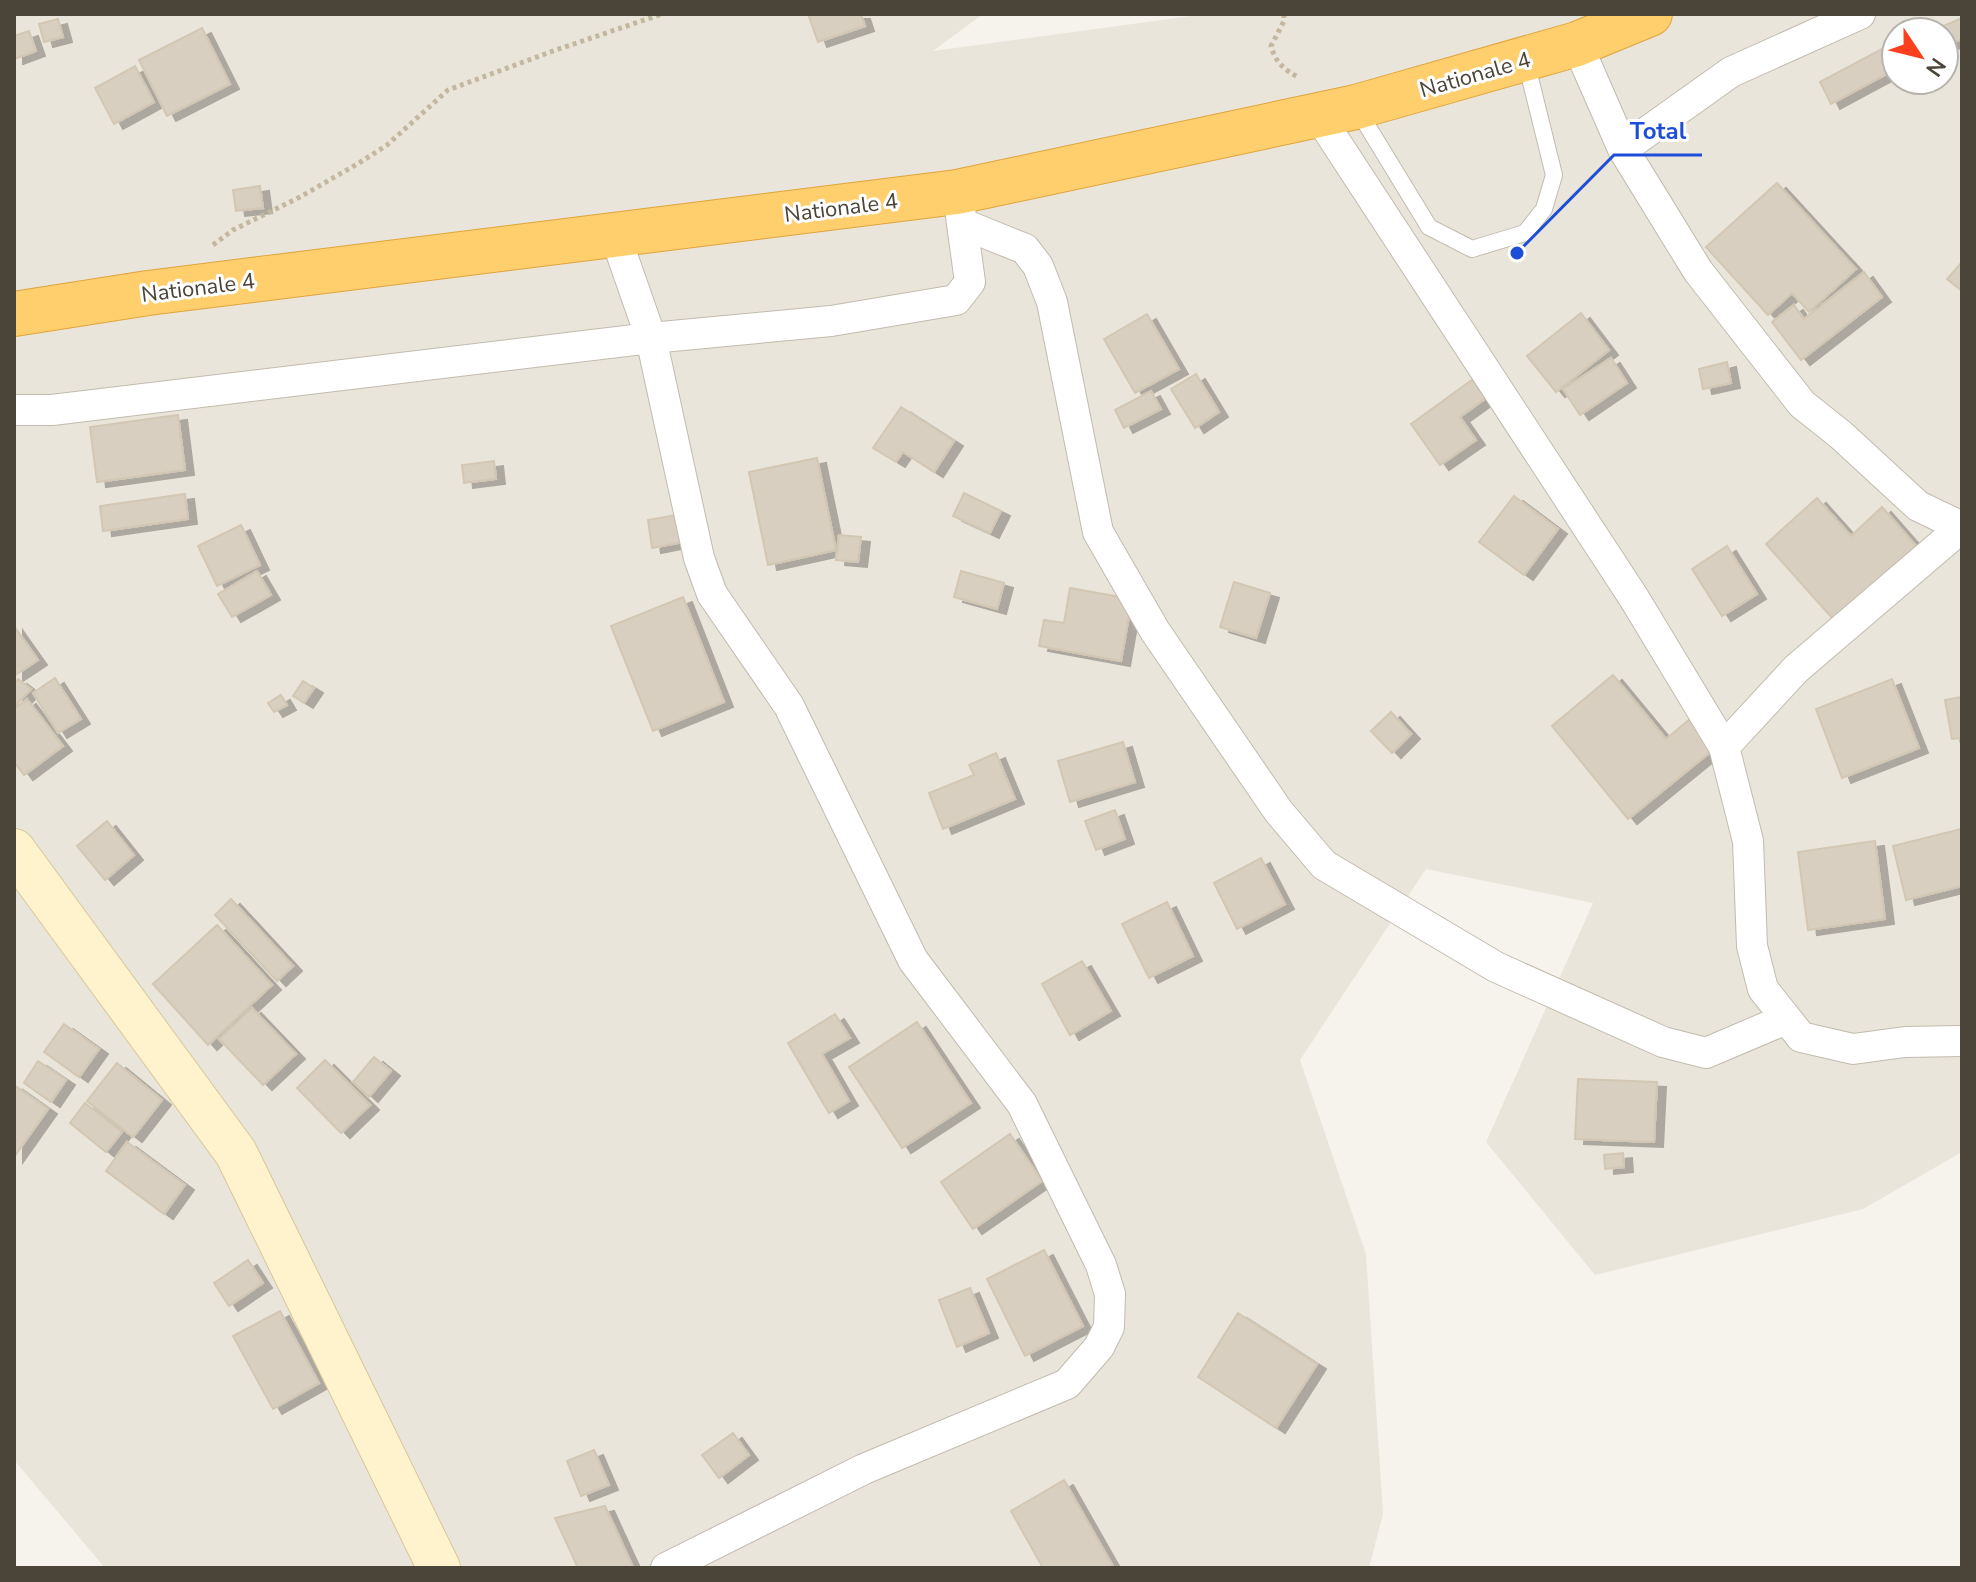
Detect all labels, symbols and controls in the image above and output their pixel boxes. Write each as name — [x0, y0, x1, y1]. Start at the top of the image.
north arrow — [1880, 16, 1960, 96]
street label: Nationale 4 — [1416, 45, 1534, 105]
text: N — [1919, 52, 1953, 82]
callout: Total — [1614, 107, 1702, 155]
text: Total — [1630, 115, 1687, 147]
street label: Nationale 4 — [783, 186, 900, 230]
street label: Nationale 4 — [140, 266, 257, 310]

